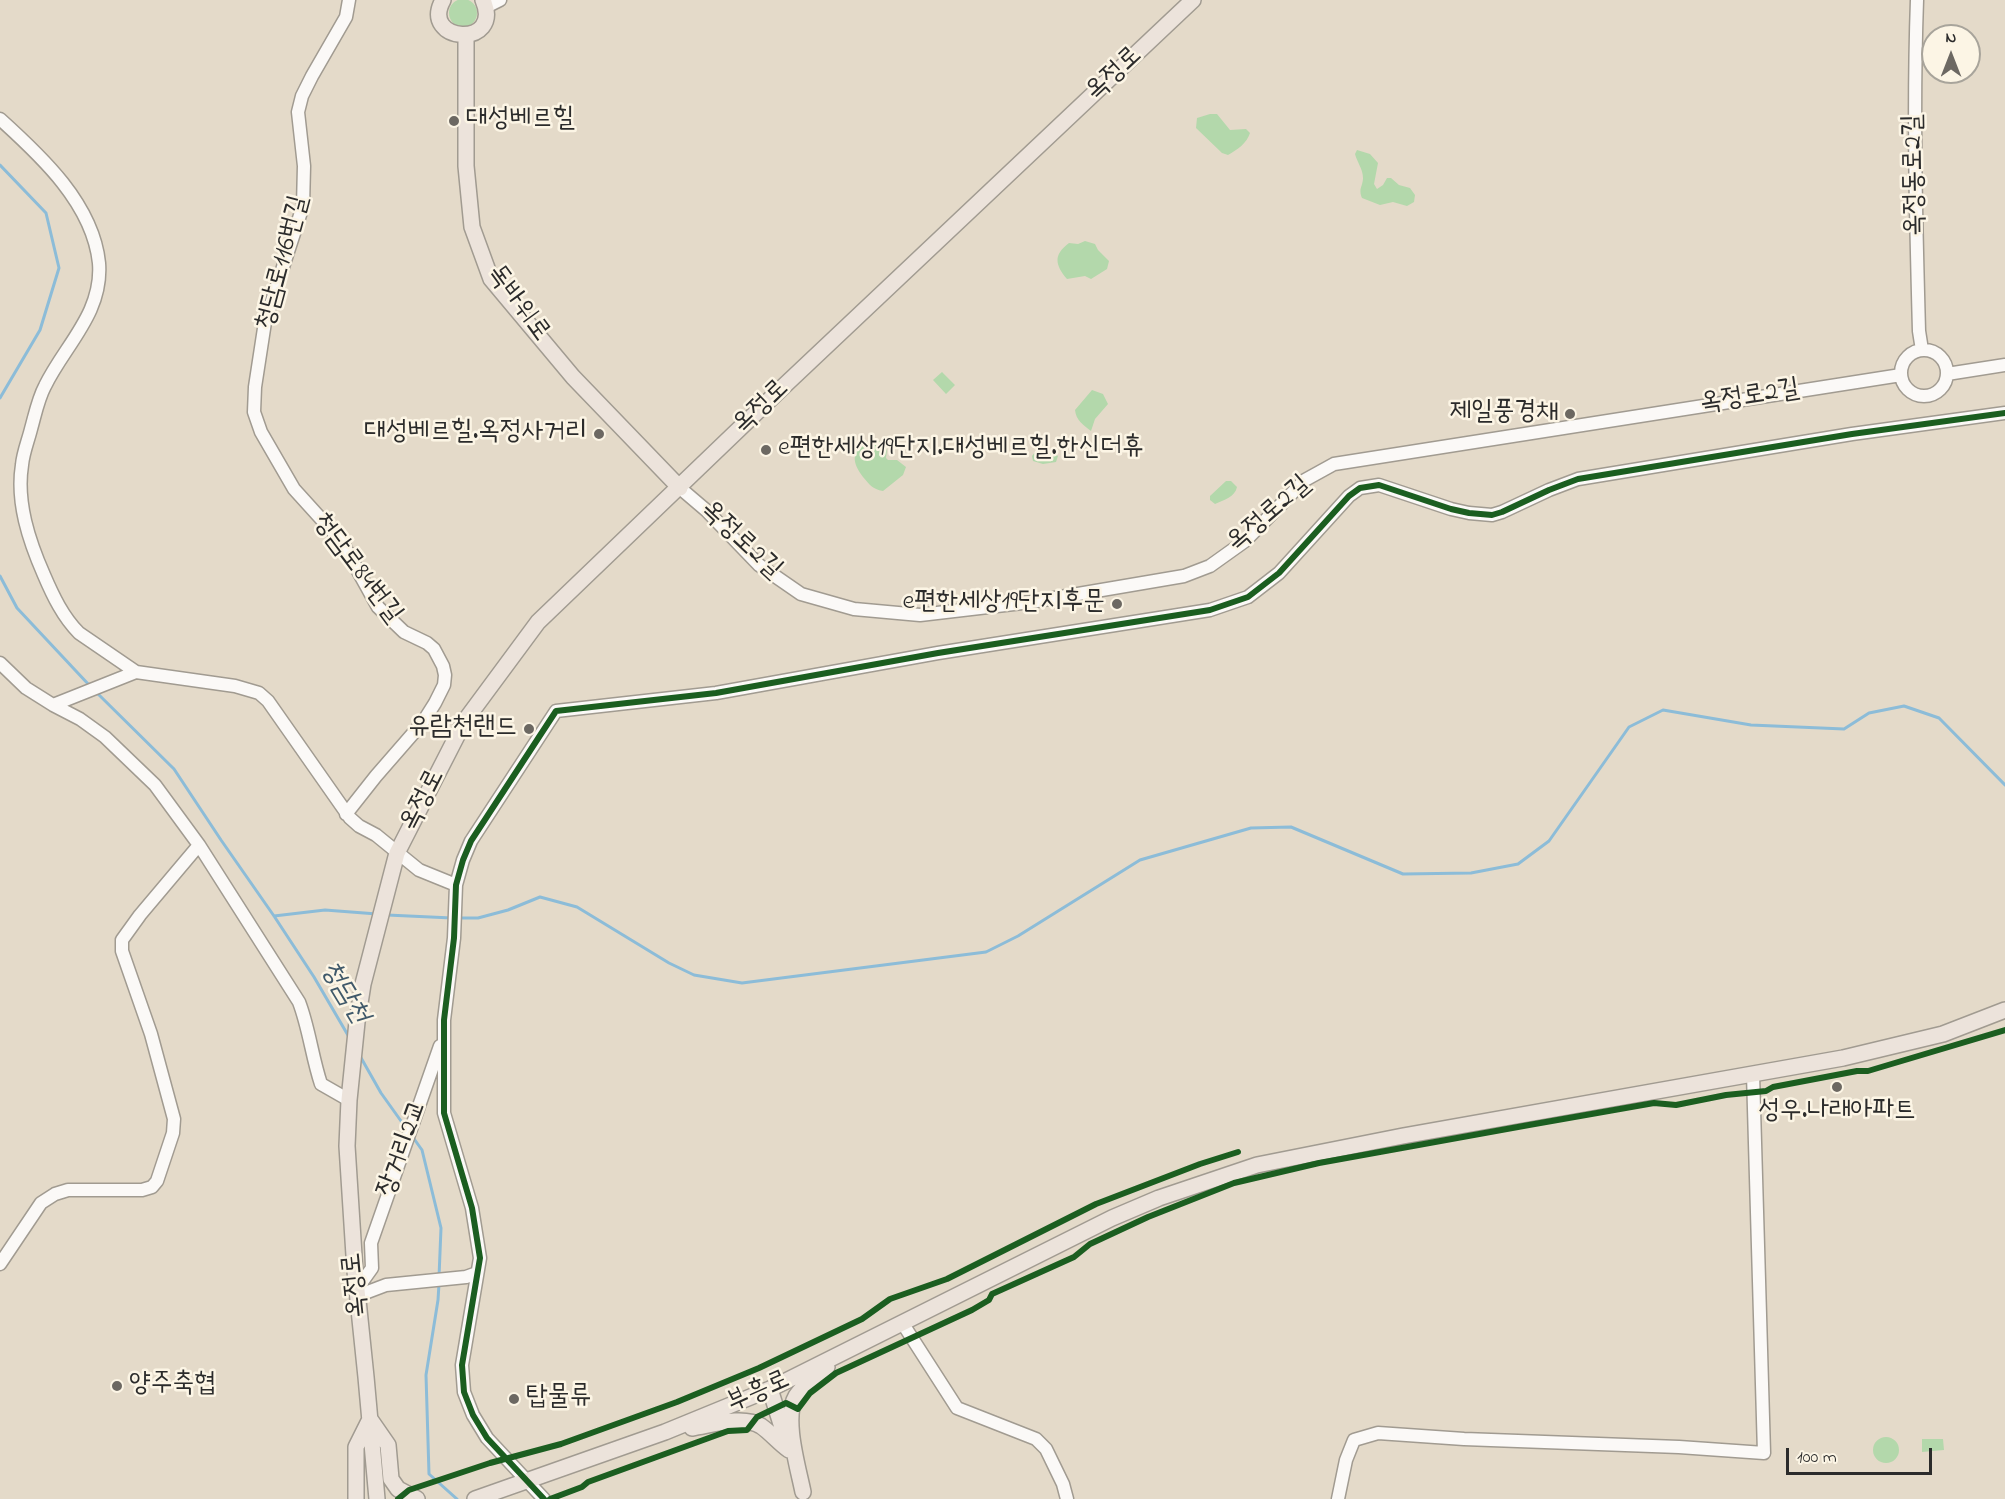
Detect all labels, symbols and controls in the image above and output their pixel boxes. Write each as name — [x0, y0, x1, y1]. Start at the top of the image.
north arrow — [1921, 24, 1981, 84]
text: N — [1946, 26, 1956, 50]
street label: 옥정로 — [1080, 41, 1150, 109]
place label: 대성베르힐 — [466, 105, 575, 137]
marker: 대성베르힐 — [447, 114, 461, 128]
street label: 옥정동로2길 — [1899, 114, 1933, 236]
street label: 청담로116번길 — [251, 192, 317, 334]
street label: 독바위로 — [478, 259, 556, 349]
street label: 옥정로 — [727, 374, 797, 442]
street label: 옥정로2길 — [1698, 374, 1802, 422]
place label: 제일풍경채 — [1449, 398, 1558, 430]
marker: 제일풍경채 — [1563, 407, 1577, 421]
place label: 대성베르힐.옥정사거리 — [364, 418, 587, 450]
marker: 대성베르힐.옥정사거리 — [592, 427, 606, 441]
place label: e편한세상19단지.대성베르힐.한신더휴 — [778, 434, 1144, 466]
marker: e편한세상19단지.대성베르힐.한신더휴 — [759, 443, 773, 457]
street label: 옥정로2길 — [1222, 470, 1318, 560]
street label: 옥정로2길 — [692, 495, 788, 587]
street label: 청담로84번길 — [304, 507, 408, 631]
place label: e편한세상19단지후문 — [902, 588, 1105, 620]
marker: e편한세상19단지후문 — [1110, 597, 1124, 611]
place label: 유람천랜드 — [408, 713, 517, 745]
marker: 유람천랜드 — [522, 722, 536, 736]
street label: 옥정로 — [395, 765, 453, 837]
water label: 청담천 — [311, 955, 375, 1031]
marker: 성우.나래아파트 — [1830, 1080, 1844, 1094]
street label: 장거리2교 — [372, 1096, 436, 1202]
place label: 성우.나래아파트 — [1758, 1097, 1916, 1129]
street label: 옥정로 — [337, 1251, 377, 1319]
street label: 부흥로 — [723, 1365, 795, 1421]
place label: 양주축협 — [129, 1370, 216, 1402]
marker: 양주축협 — [110, 1379, 124, 1393]
place label: 탑물류 — [526, 1383, 591, 1415]
marker: 탑물류 — [507, 1392, 521, 1406]
scale bar — [1789, 1436, 1934, 1474]
text: 100 m — [1797, 1445, 1837, 1471]

